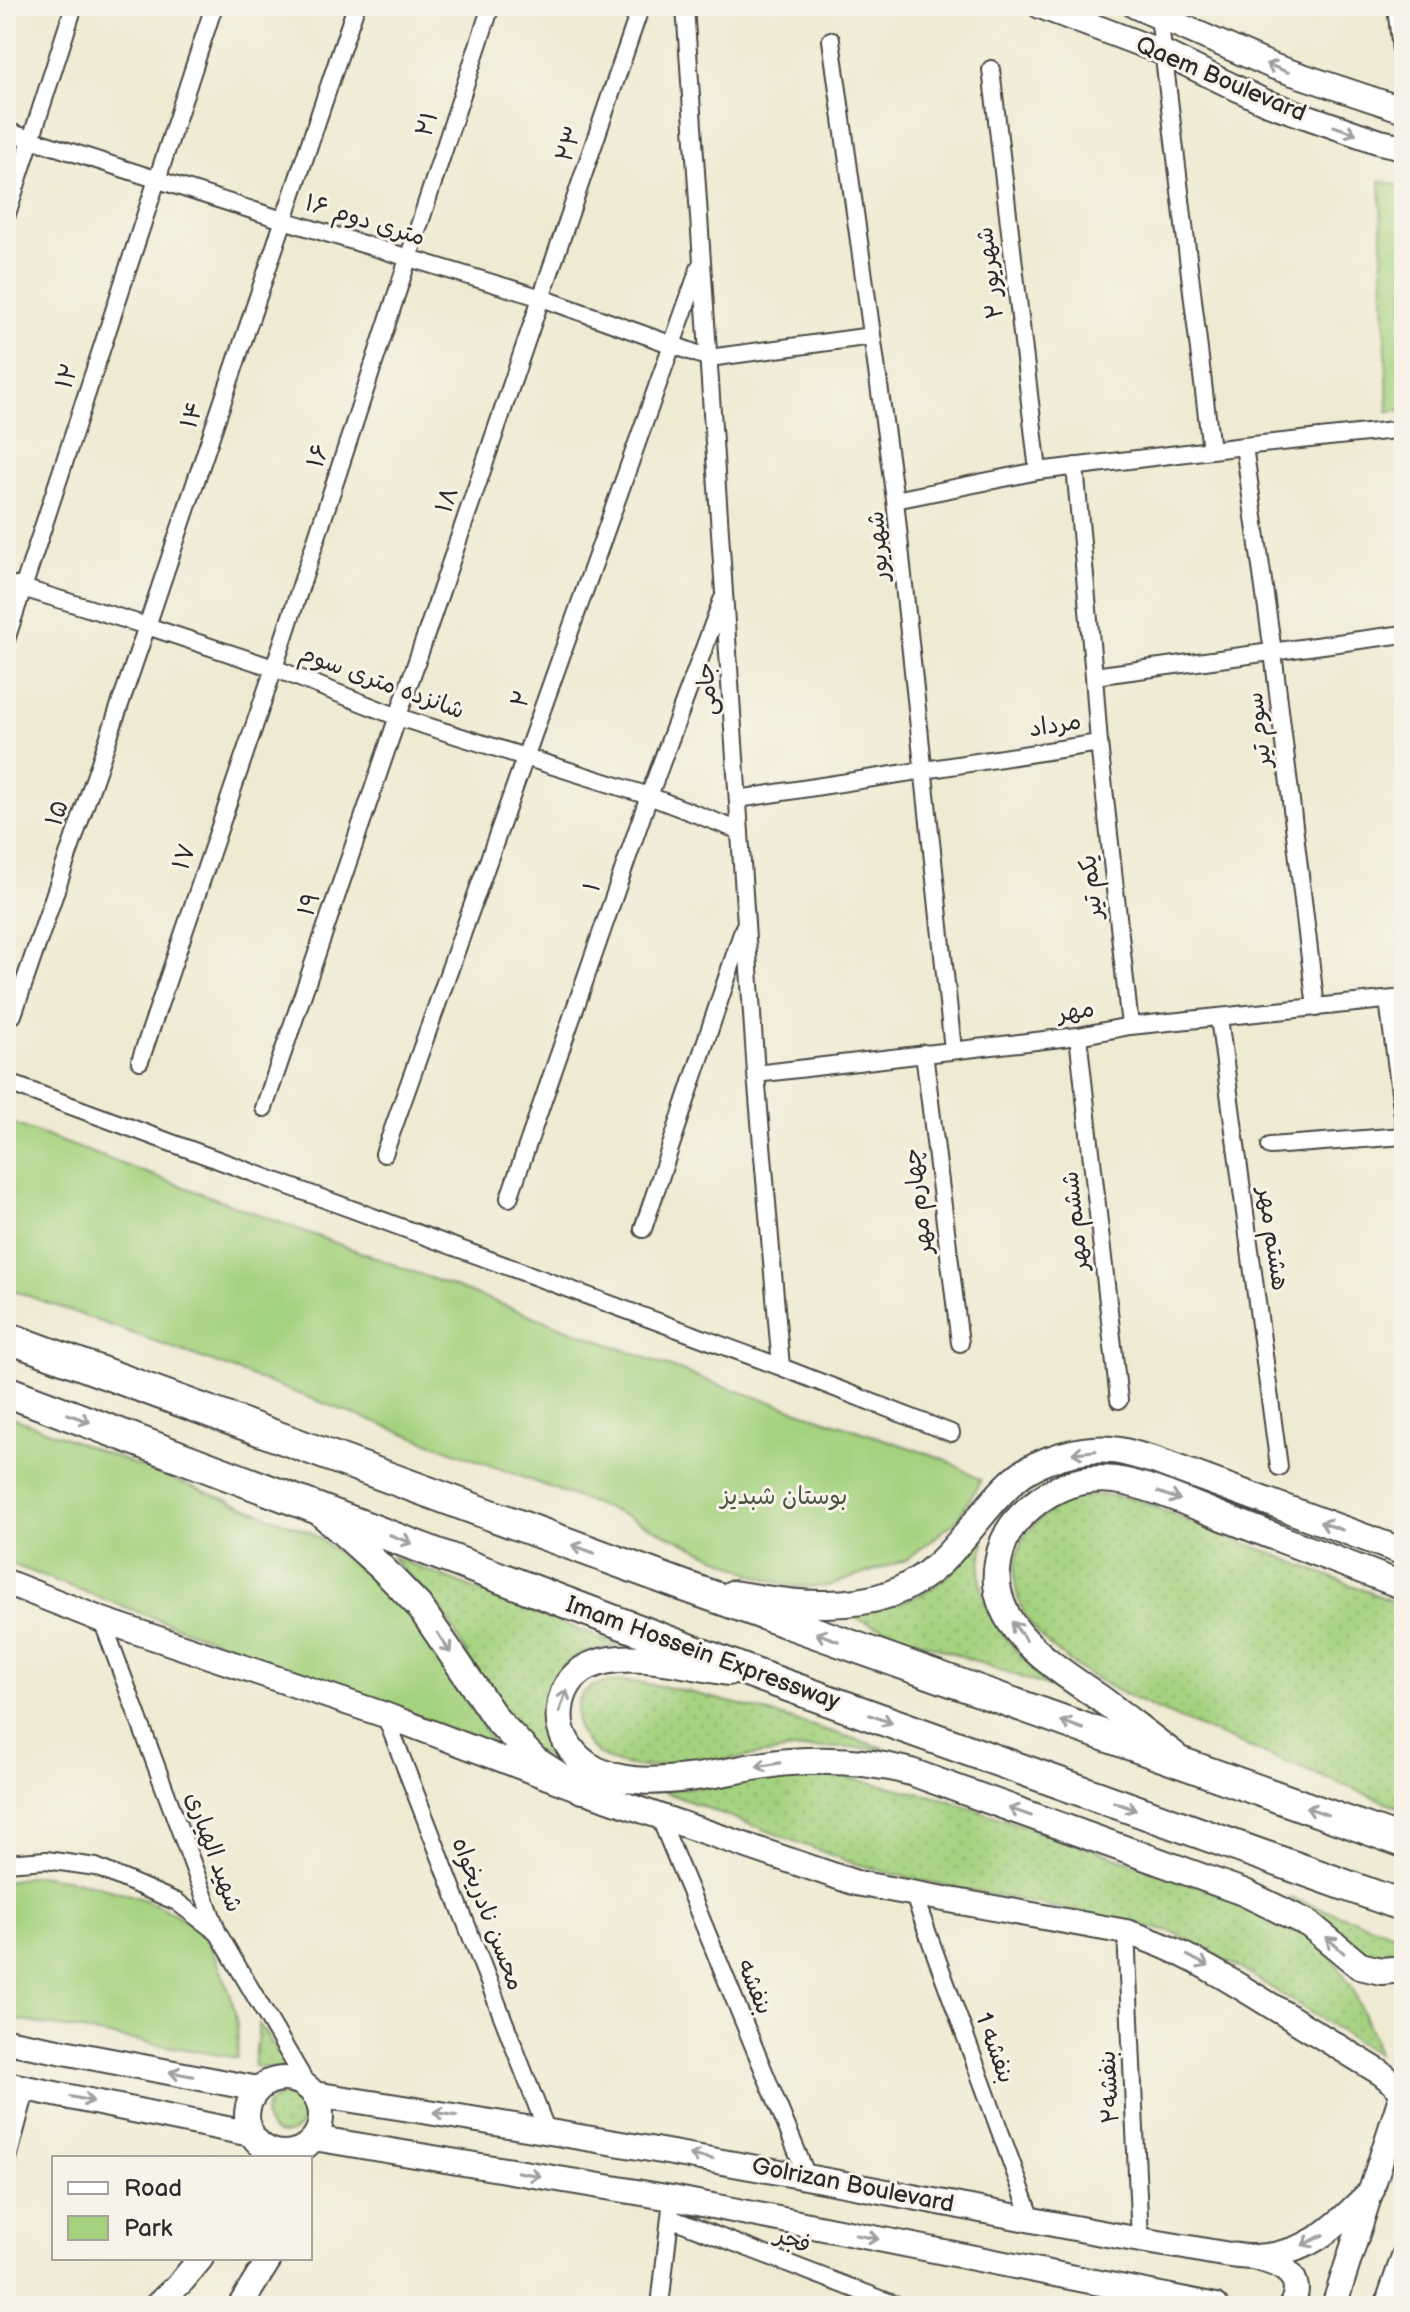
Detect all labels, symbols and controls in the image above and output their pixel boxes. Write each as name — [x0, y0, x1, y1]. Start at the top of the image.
street label: Qaem Boulevard — [1132, 30, 1310, 128]
one-way arrow — [1265, 60, 1290, 74]
street label: ۲۱ — [409, 108, 445, 140]
street label: ۲۳ — [549, 122, 589, 166]
one-way arrow — [1332, 124, 1357, 138]
street label: ۱۶ متری دوم — [300, 188, 429, 256]
street label: شهریور ۲ — [970, 225, 1010, 321]
street label: ۱۲ — [49, 360, 85, 392]
street label: ۱۴ — [174, 398, 210, 432]
street label: ۱۶ — [301, 440, 335, 472]
street label: ۱۸ — [429, 483, 465, 517]
street label: شهریور — [861, 510, 895, 584]
street label: شانزده متری سوم — [294, 639, 469, 728]
street label: جامی — [691, 661, 723, 717]
street label: ۲ — [505, 686, 537, 712]
street label: سوم تیر — [1240, 690, 1281, 772]
street label: مرداد — [1027, 707, 1083, 743]
street label: ۱۵ — [39, 796, 75, 830]
street label: ۱۷ — [166, 840, 202, 874]
street label: یکم تیر — [1073, 853, 1112, 923]
street label: ۱ — [577, 878, 607, 896]
street label: ۱۹ — [291, 888, 327, 920]
street label: مهر — [1054, 994, 1096, 1028]
street label: چهارم مهر — [897, 1146, 942, 1258]
street label: ششم مهر — [1055, 1170, 1098, 1274]
street label: هشتم مهر — [1248, 1184, 1295, 1293]
one-way arrow — [66, 1412, 91, 1426]
one-way arrow — [1071, 1444, 1098, 1459]
park label: بوستان شبدیز — [719, 1482, 847, 1511]
one-way arrow — [1156, 1490, 1181, 1505]
one-way arrow — [1319, 1517, 1344, 1532]
one-way arrow — [388, 1533, 413, 1547]
one-way arrow — [570, 1541, 595, 1556]
street label: Imam Hossein Expressway — [562, 1590, 844, 1716]
one-way arrow — [1010, 1621, 1027, 1642]
one-way arrow — [815, 1629, 840, 1644]
one-way arrow — [436, 1631, 453, 1653]
one-way arrow — [556, 1689, 571, 1714]
one-way arrow — [868, 1712, 893, 1727]
one-way arrow — [1060, 1716, 1085, 1731]
one-way arrow — [756, 1758, 782, 1773]
street label: شهید الهیاری — [179, 1788, 249, 1916]
one-way arrow — [1113, 1800, 1137, 1814]
one-way arrow — [1008, 1803, 1033, 1818]
one-way arrow — [1305, 1803, 1330, 1818]
street label: محسن نادریخواه — [445, 1833, 530, 1995]
one-way arrow — [1325, 1937, 1345, 1955]
one-way arrow — [1186, 1954, 1209, 1970]
street label: بنفشه — [731, 1955, 779, 2019]
street label: بنفشه 1 — [969, 2009, 1021, 2087]
street label: بنفشه۲ — [1093, 2050, 1125, 2124]
one-way arrow — [169, 2066, 195, 2081]
one-way arrow — [69, 2092, 95, 2107]
one-way arrow — [433, 2106, 458, 2121]
one-way arrow — [689, 2149, 715, 2164]
street label: Golrizan Boulevard — [749, 2151, 957, 2219]
legend — [52, 2156, 312, 2260]
one-way arrow — [516, 2168, 541, 2183]
text: Road — [124, 2174, 182, 2203]
text: Park — [124, 2214, 172, 2243]
street label: فجر — [769, 2219, 815, 2260]
one-way arrow — [854, 2230, 880, 2245]
one-way arrow — [1302, 2233, 1326, 2249]

